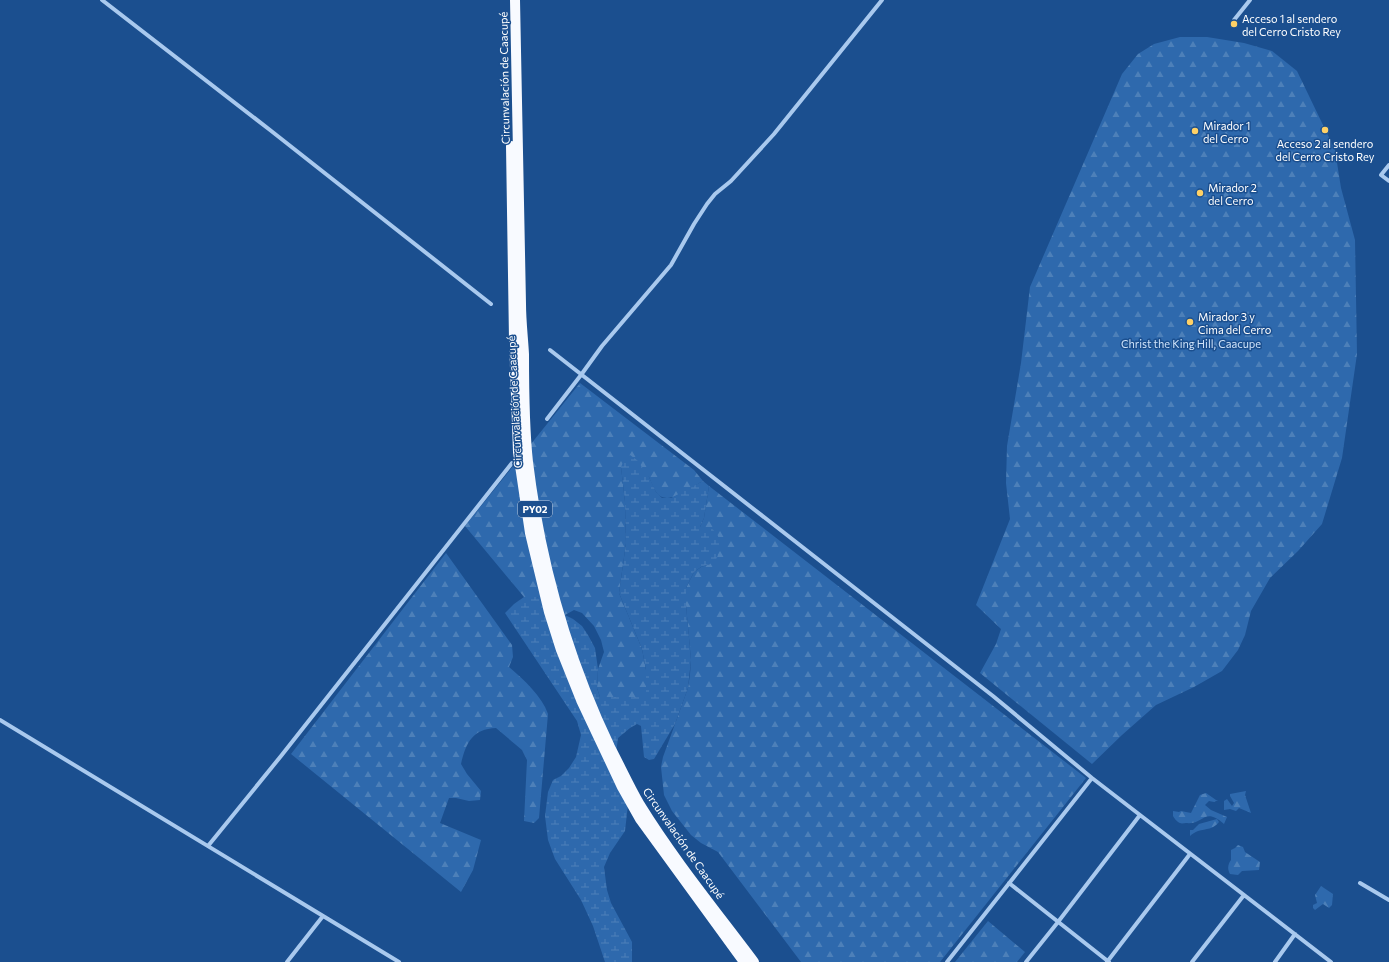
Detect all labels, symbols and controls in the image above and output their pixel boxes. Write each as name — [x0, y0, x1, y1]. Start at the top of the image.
street label: Circunvalación de Caacupé — [496, 11, 512, 144]
place label: Acceso 1 al sendero del Cerro Cristo Rey — [1242, 12, 1341, 38]
marker: Acceso 1 al sendero del Cerro Cristo Rey — [1229, 19, 1239, 29]
place label: Mirador 1 del Cerro — [1203, 119, 1251, 145]
marker: Acceso 2 al sendero del Cerro Cristo Rey — [1320, 125, 1330, 135]
marker: Mirador 1 del Cerro — [1190, 126, 1200, 136]
place label: Acceso 2 al sendero del Cerro Cristo Rey — [1276, 137, 1375, 163]
place label: Mirador 2 del Cerro — [1208, 181, 1257, 207]
marker: Mirador 2 del Cerro — [1195, 188, 1205, 198]
place label: Mirador 3 y Cima del Cerro — [1198, 310, 1272, 336]
marker: Mirador 3 y Cima del Cerro — [1185, 317, 1195, 327]
street label: Circunvalación de Caacupé — [504, 335, 524, 469]
park label: Christ the King Hill, Caacupe — [1121, 337, 1261, 350]
road number: PY02 — [518, 501, 552, 517]
street label: Circunvalación de Caacupé — [641, 785, 727, 901]

